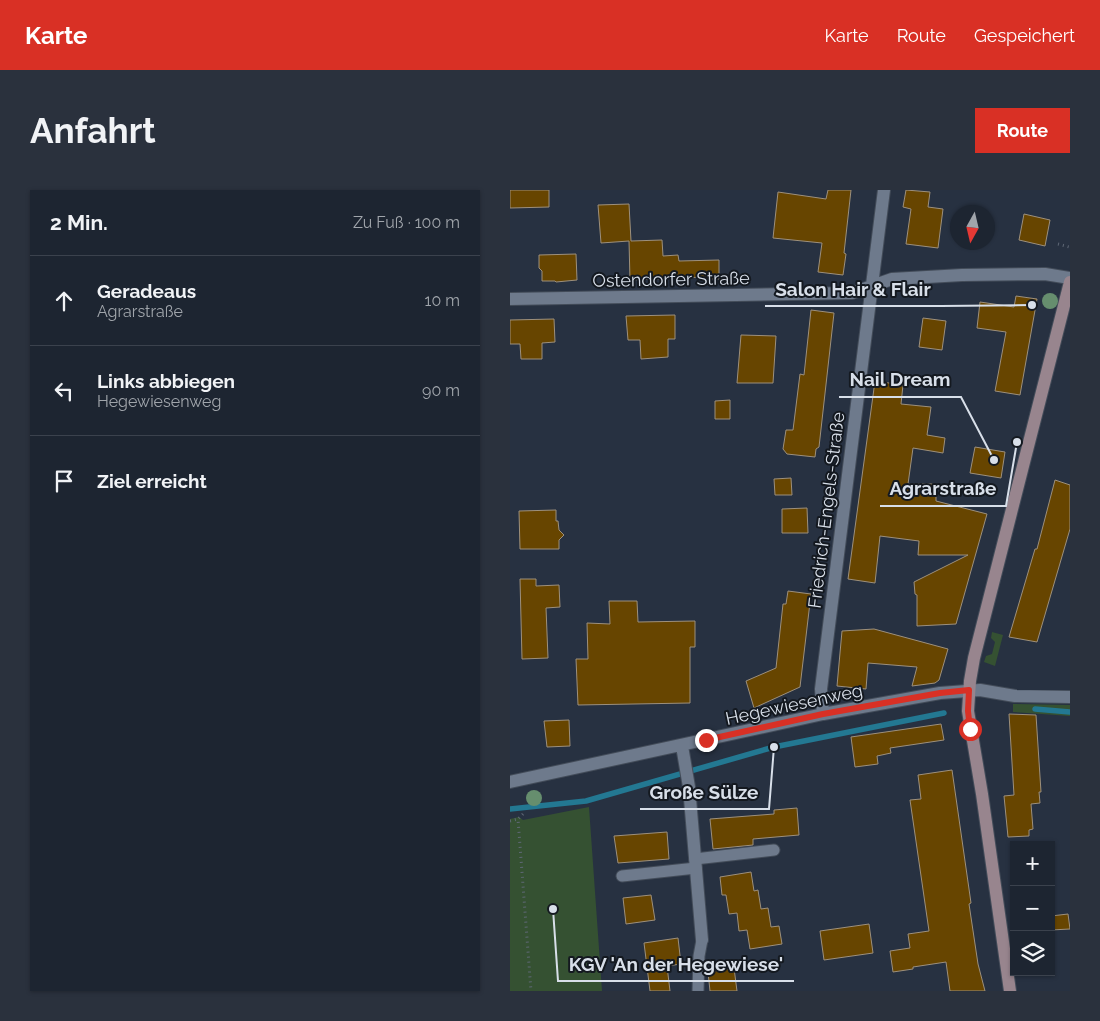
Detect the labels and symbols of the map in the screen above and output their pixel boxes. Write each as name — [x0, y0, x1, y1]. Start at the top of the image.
north arrow — [950, 205, 995, 250]
street label: Ostendorfer Straße — [592, 267, 750, 291]
callout: Salon Hair & Flair — [765, 272, 941, 306]
text: Salon Hair & Flair — [775, 278, 931, 300]
callout: Nail Dream — [839, 363, 961, 397]
text: Nail Dream — [850, 368, 950, 390]
street label: Friedrich-Engels-Straße — [804, 410, 849, 609]
callout: Agrarstraße — [880, 472, 1006, 506]
text: Agrarstraße — [890, 477, 996, 499]
street label: Hegewiesenweg — [723, 679, 865, 729]
route start — [959, 718, 982, 741]
route end — [695, 729, 718, 752]
callout: Große Sülze — [640, 775, 769, 809]
text: Große Sülze — [649, 781, 759, 803]
callout: KGV 'An der Hegewiese' — [558, 947, 794, 981]
text: KGV 'An der Hegewiese' — [569, 953, 783, 975]

